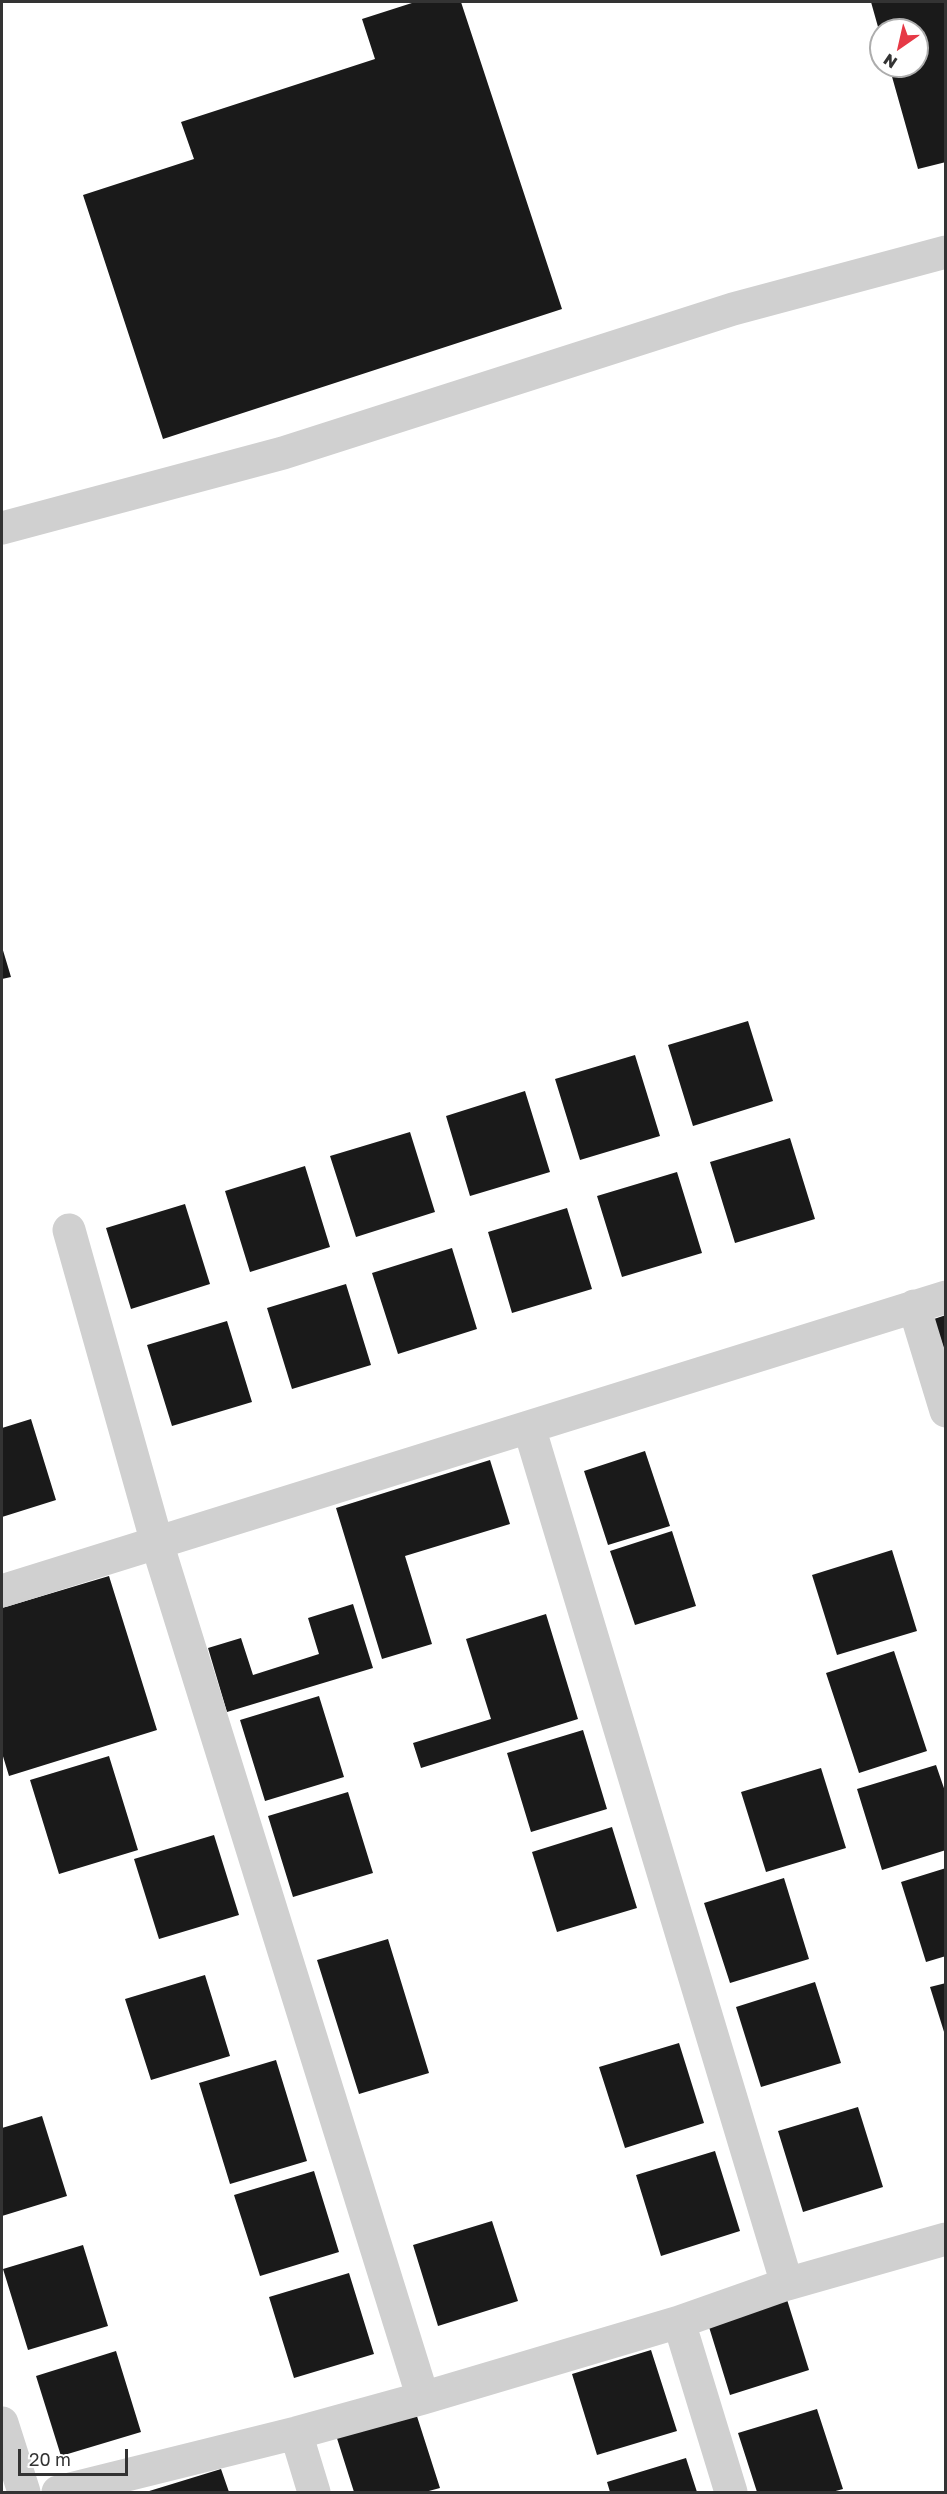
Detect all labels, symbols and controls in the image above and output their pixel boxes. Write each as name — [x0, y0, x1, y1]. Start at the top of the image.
north arrow — [869, 18, 929, 78]
text: N — [879, 50, 901, 73]
scale bar — [21, 2437, 130, 2475]
text: 20 m — [29, 2448, 71, 2470]

